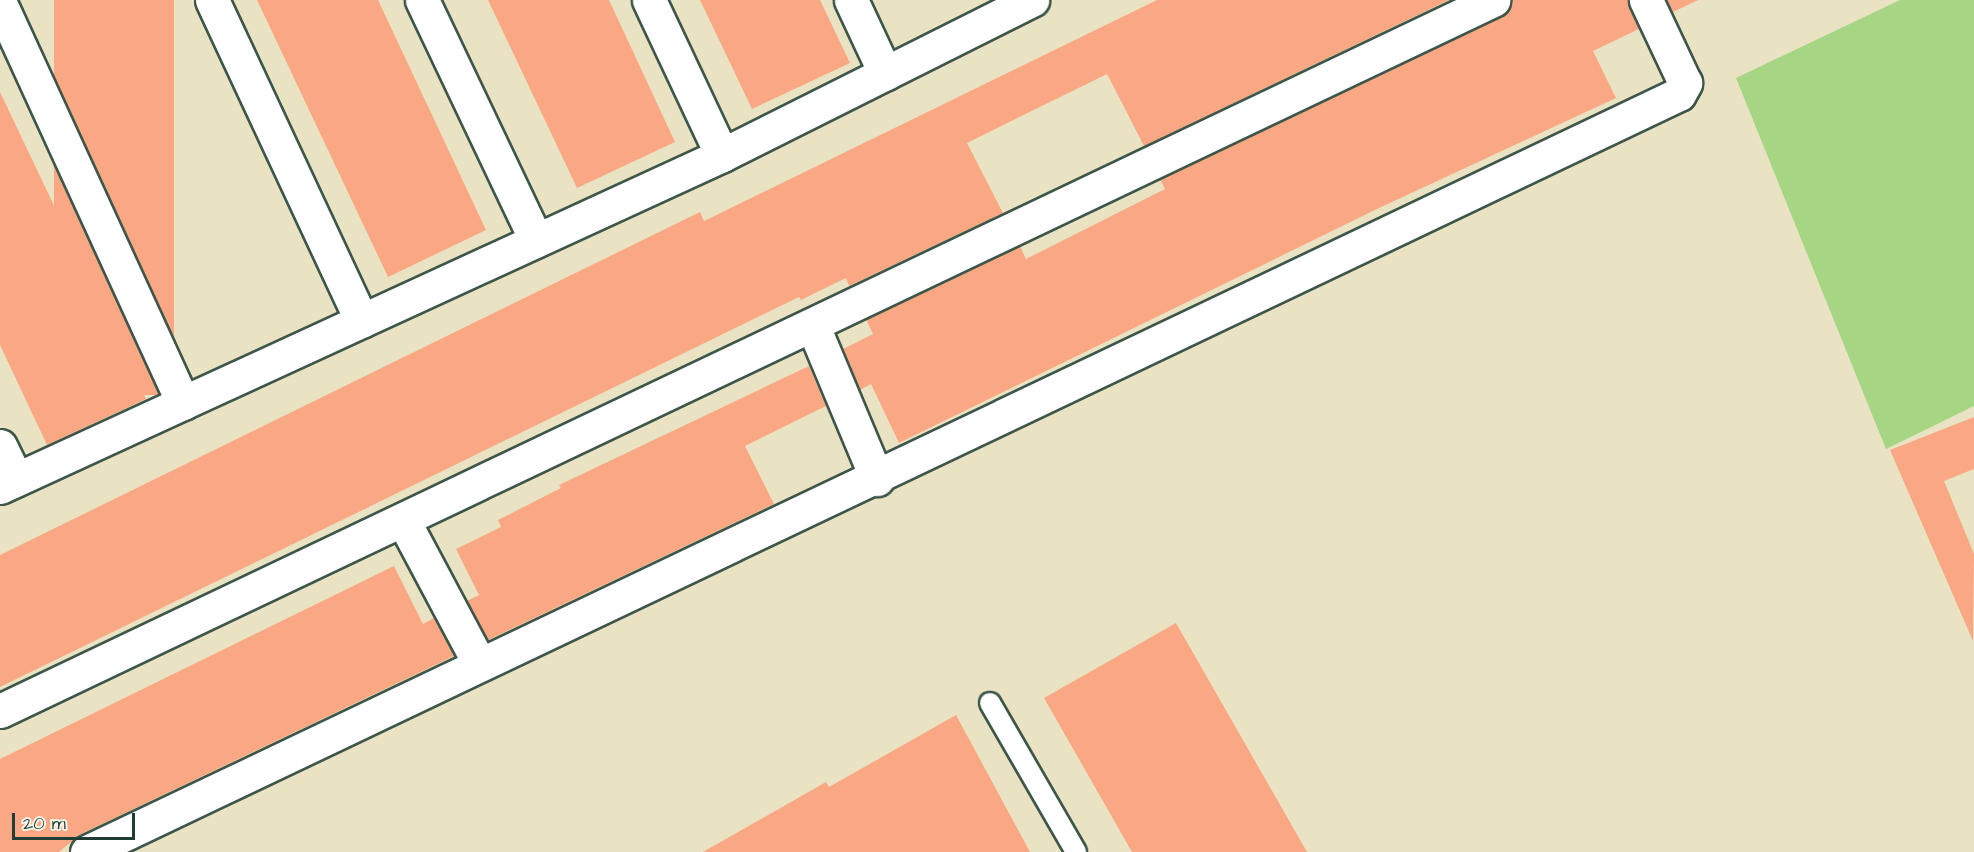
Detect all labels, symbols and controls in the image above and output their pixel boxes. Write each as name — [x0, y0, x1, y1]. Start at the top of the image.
scale bar — [15, 801, 138, 839]
text: 20 m — [23, 811, 66, 836]

